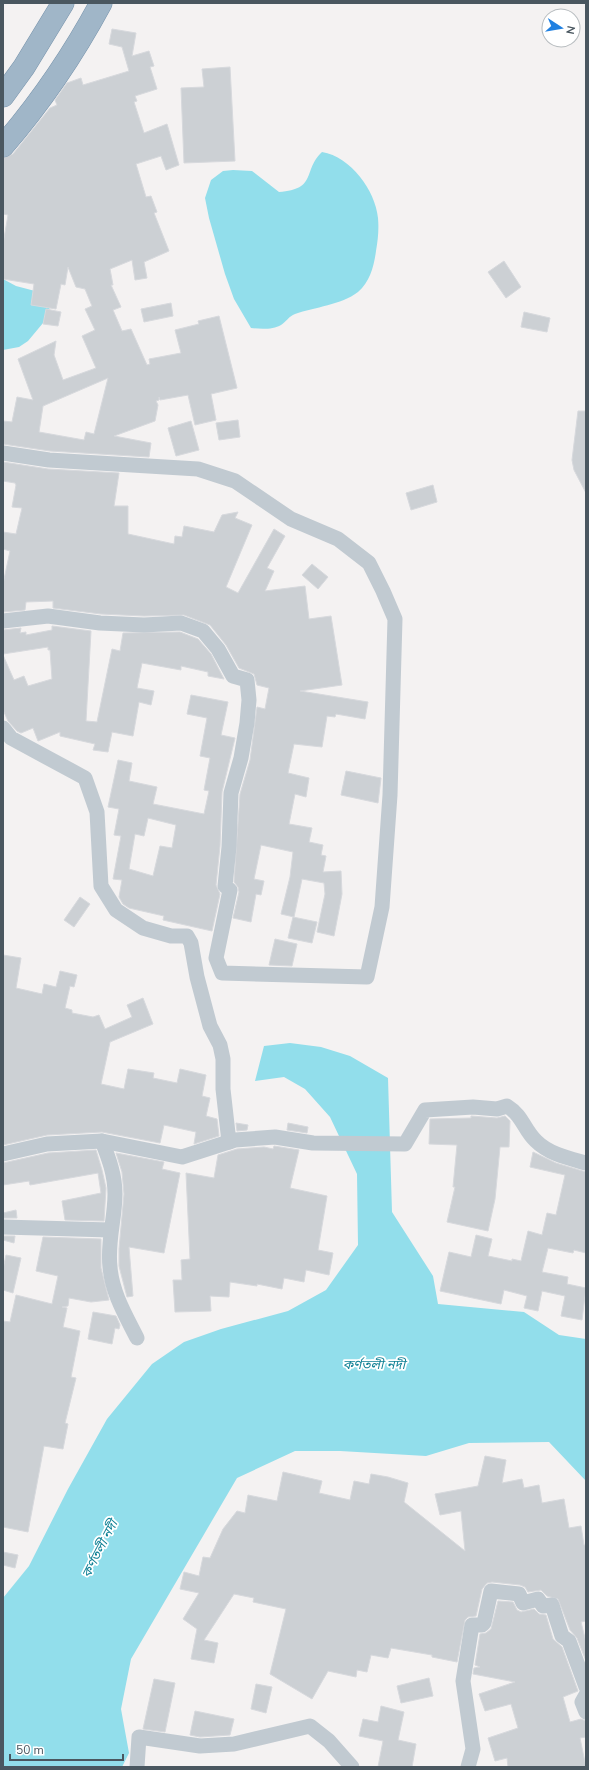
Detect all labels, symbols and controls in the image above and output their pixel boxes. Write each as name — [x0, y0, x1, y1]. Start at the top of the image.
north arrow — [541, 8, 581, 48]
text: N — [562, 24, 578, 36]
water label: কর্ণতলী নদী — [343, 1356, 408, 1374]
water label: কর্ণতলী নদী — [78, 1515, 123, 1581]
scale bar — [10, 1736, 123, 1762]
text: 50 m — [16, 1742, 44, 1758]

